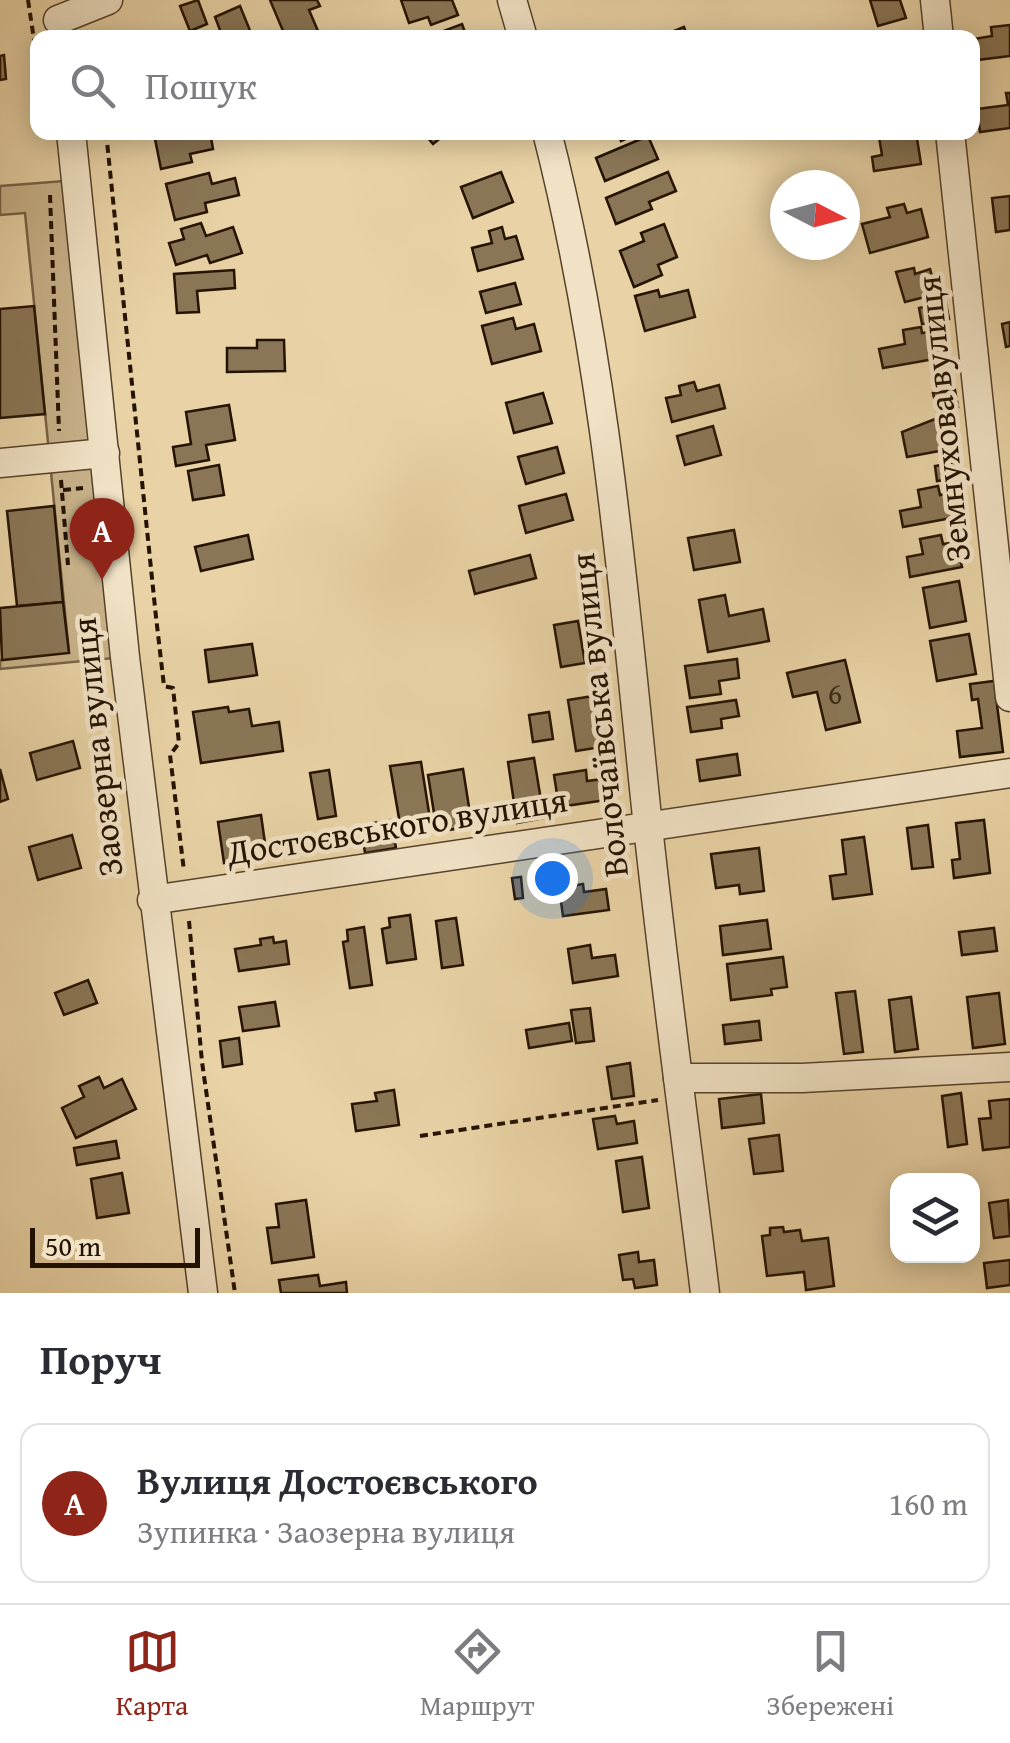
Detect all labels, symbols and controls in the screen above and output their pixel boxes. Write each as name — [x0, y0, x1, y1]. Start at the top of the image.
search box — [30, 30, 980, 140]
text: Пошук — [145, 57, 257, 113]
icon: search — [65, 58, 120, 113]
north arrow — [770, 170, 860, 260]
street label: Земнухова вулиця — [902, 273, 983, 565]
pin: A — [70, 498, 134, 580]
street label: Волочаївська вулиця — [556, 551, 641, 879]
street label: Заозерна вулиця — [58, 615, 135, 879]
house number: 6 — [828, 671, 842, 715]
street label: Достоєвського вулиця — [222, 773, 571, 878]
your location — [527, 853, 578, 904]
map controls — [890, 1173, 980, 1263]
button: layers — [890, 1173, 980, 1263]
scale bar — [30, 1223, 200, 1268]
text: 50 m — [45, 1225, 101, 1266]
text: Поруч — [40, 1328, 161, 1389]
text: Вулиця Достоєвського — [137, 1452, 538, 1508]
text: A — [64, 1480, 85, 1527]
text: 160 m — [889, 1480, 968, 1527]
text: Зупинка · Заозерна вулиця — [137, 1508, 515, 1555]
tab: Карта — [116, 1624, 188, 1725]
tab: Маршрут — [420, 1624, 535, 1725]
tab: Збережені — [766, 1624, 894, 1725]

